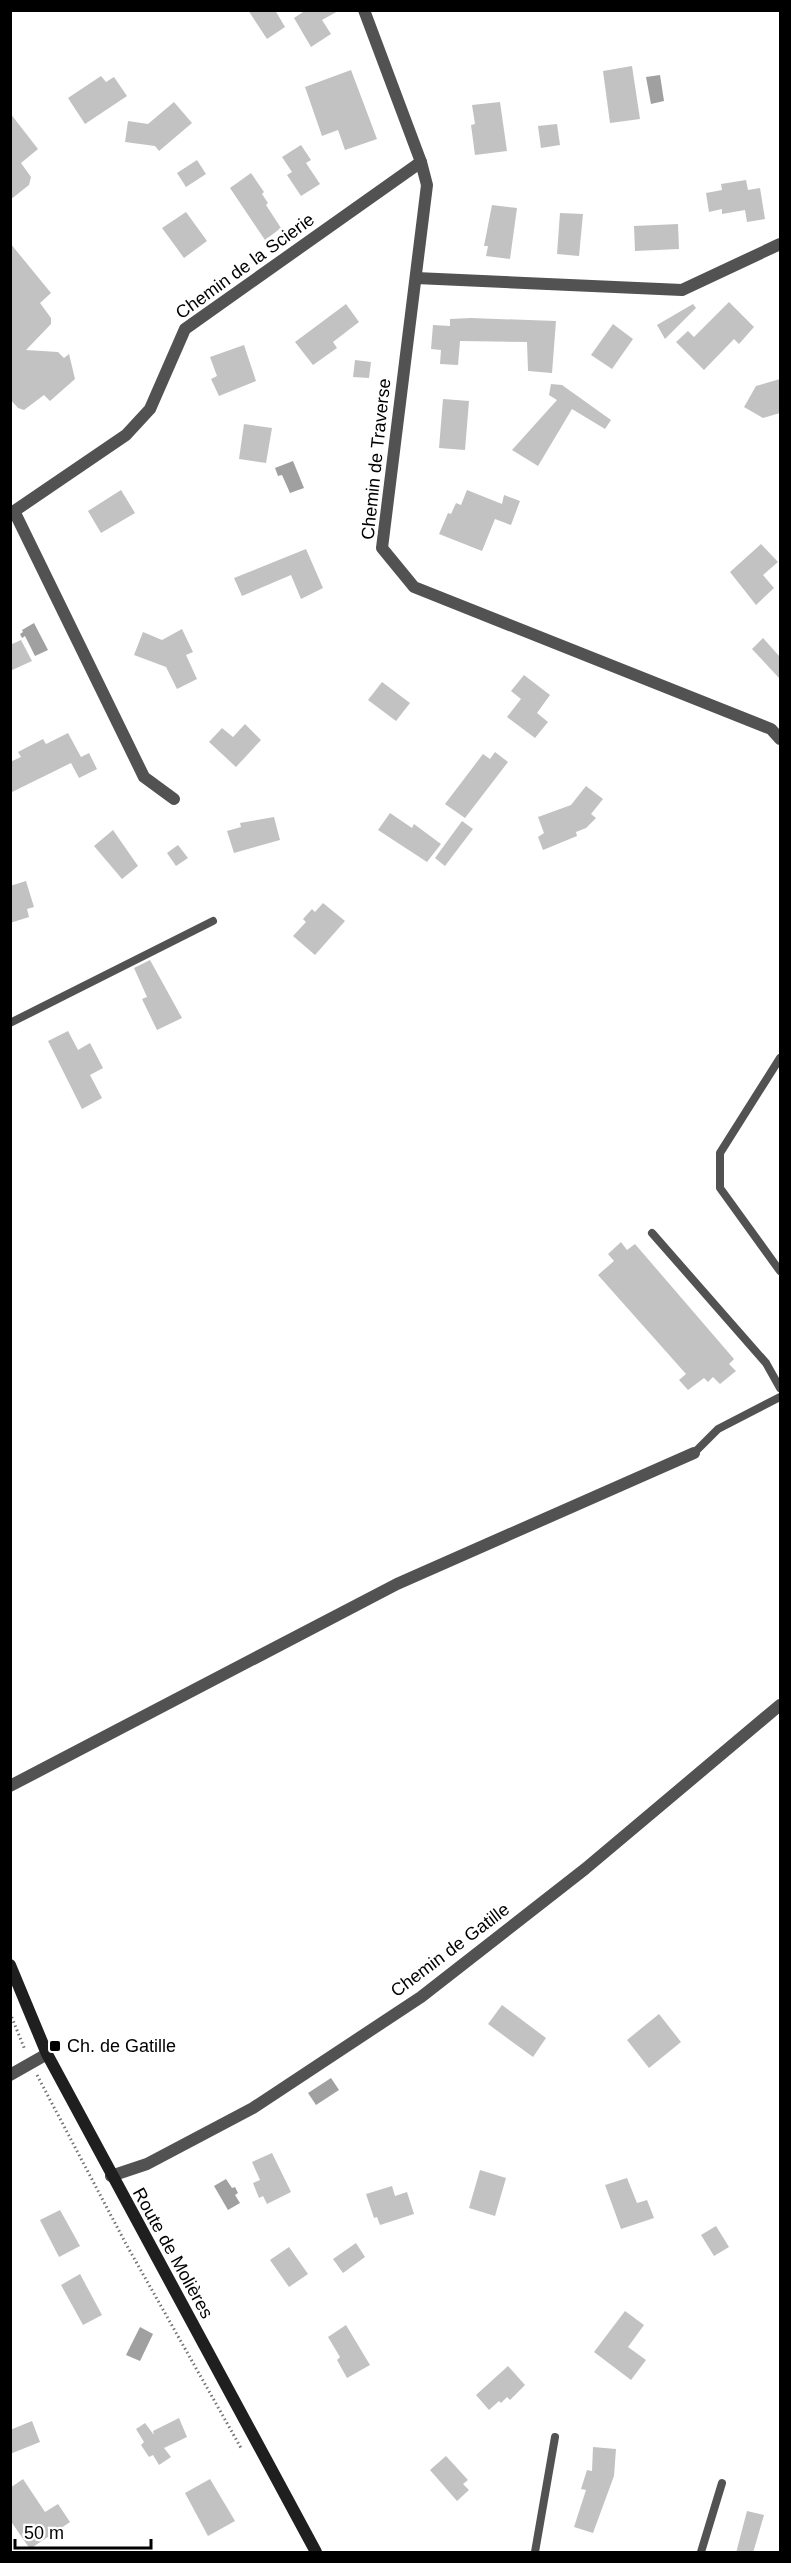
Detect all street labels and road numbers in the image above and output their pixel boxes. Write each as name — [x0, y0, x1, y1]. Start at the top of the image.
street label: Chemin de la Scierie — [172, 209, 318, 323]
street label: Chemin de Traverse — [358, 377, 394, 541]
street label: Chemin de Gatille — [387, 1899, 513, 2001]
street label: Route de Molières — [129, 2184, 217, 2322]

